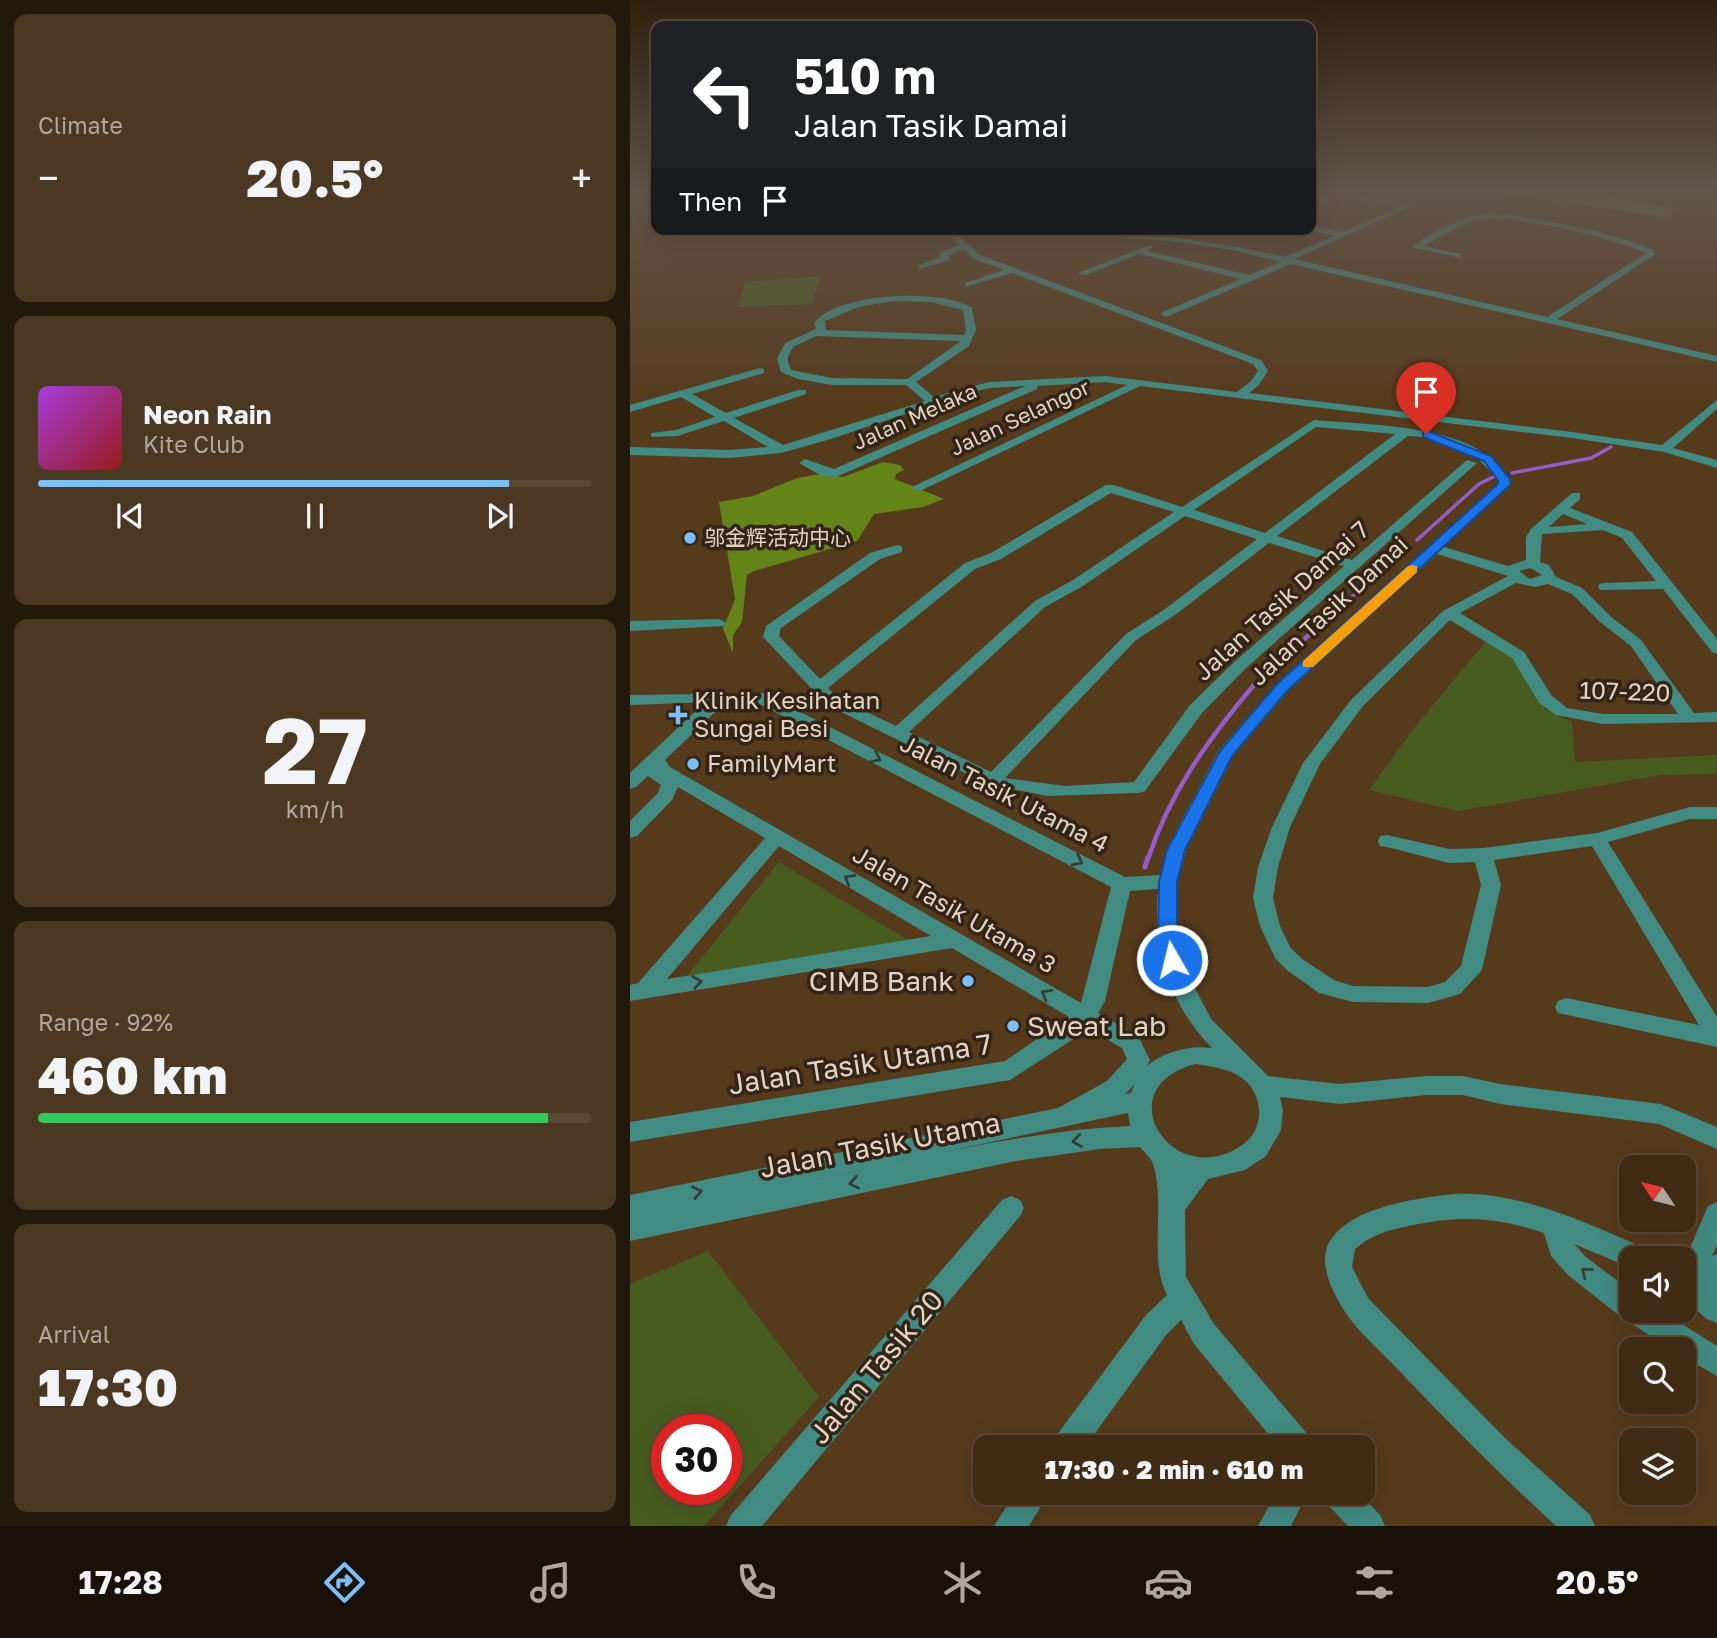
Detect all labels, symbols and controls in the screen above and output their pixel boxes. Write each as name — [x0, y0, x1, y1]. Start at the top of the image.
text: 510 m — [794, 46, 936, 105]
icon: left — [679, 49, 770, 140]
text: Jalan Tasik Damai — [794, 106, 1068, 144]
text: Climate — [38, 111, 123, 139]
text: 20.5° — [247, 146, 383, 208]
text: − — [38, 155, 59, 200]
text: + — [571, 155, 592, 200]
icon: arrive — [756, 182, 794, 220]
text: Then — [679, 186, 742, 217]
pin — [1396, 362, 1456, 434]
street label: Jalan Selangor — [946, 373, 1094, 461]
icon: arrive — [1407, 373, 1445, 411]
street label: Jalan Melaka — [849, 377, 980, 455]
text: Neon Rain — [143, 399, 272, 430]
text: Kite Club — [143, 430, 244, 458]
icon: previous — [111, 497, 149, 535]
icon: pause — [296, 497, 334, 535]
icon: next — [481, 497, 519, 535]
street label: Jalan Tasik Damai 7 — [1189, 515, 1375, 687]
place label: 邬金辉活动中心 — [704, 524, 851, 550]
marker: 邬金辉活动中心 — [682, 530, 698, 546]
street label: Jalan Tasik Damai — [1244, 530, 1414, 692]
street label: 107-220 — [1579, 674, 1671, 707]
place label: Klinik Kesihatan Sungai Besi — [694, 685, 880, 742]
text: 27 — [262, 695, 368, 804]
marker: Klinik Kesihatan Sungai Besi — [668, 705, 688, 725]
street label: Jalan Tasik Utama 4 — [896, 728, 1114, 858]
place label: FamilyMart — [707, 748, 836, 777]
one-way arrow — [869, 749, 881, 763]
marker: FamilyMart — [685, 756, 701, 772]
text: km/h — [286, 795, 344, 823]
street label: Jalan Tasik Utama 3 — [848, 839, 1061, 979]
one-way arrow — [1071, 853, 1083, 867]
one-way arrow — [844, 875, 857, 888]
position arrow — [1135, 923, 1209, 997]
place label: CIMB Bank — [809, 964, 954, 997]
marker: CIMB Bank — [960, 973, 976, 989]
one-way arrow — [692, 975, 703, 990]
one-way arrow — [1040, 989, 1053, 1002]
text: Range · 92% — [38, 1008, 173, 1036]
place label: Sweat Lab — [1027, 1009, 1166, 1042]
marker: Sweat Lab — [1005, 1018, 1021, 1034]
street label: Jalan Tasik Utama 7 — [726, 1026, 994, 1101]
text: 460 km — [38, 1043, 227, 1105]
street label: Jalan Tasik Utama — [757, 1105, 1003, 1184]
one-way arrow — [1071, 1133, 1083, 1148]
north arrow — [1619, 1155, 1696, 1232]
map controls — [1619, 1155, 1696, 1505]
one-way arrow — [848, 1174, 860, 1189]
one-way arrow — [691, 1186, 703, 1201]
button: sound — [1619, 1246, 1696, 1323]
one-way arrow — [1581, 1268, 1594, 1280]
street label: Jalan Tasik 20 — [802, 1283, 949, 1450]
text: Arrival — [38, 1320, 110, 1348]
button: search — [1619, 1337, 1696, 1414]
text: 17:30 — [38, 1355, 178, 1417]
speed limit sign: 30 — [651, 1414, 742, 1505]
button: layers — [1619, 1428, 1696, 1505]
text: 17:30 · 2 min · 610 m — [1045, 1454, 1303, 1485]
icon: directions — [320, 1558, 369, 1607]
icon: music — [526, 1558, 575, 1607]
icon: phone — [732, 1558, 781, 1607]
icon: climate — [938, 1558, 987, 1607]
icon: car — [1144, 1558, 1193, 1607]
icon: filters — [1350, 1558, 1399, 1607]
text: 17:28 — [79, 1563, 163, 1601]
text: 20.5° — [1556, 1563, 1638, 1601]

